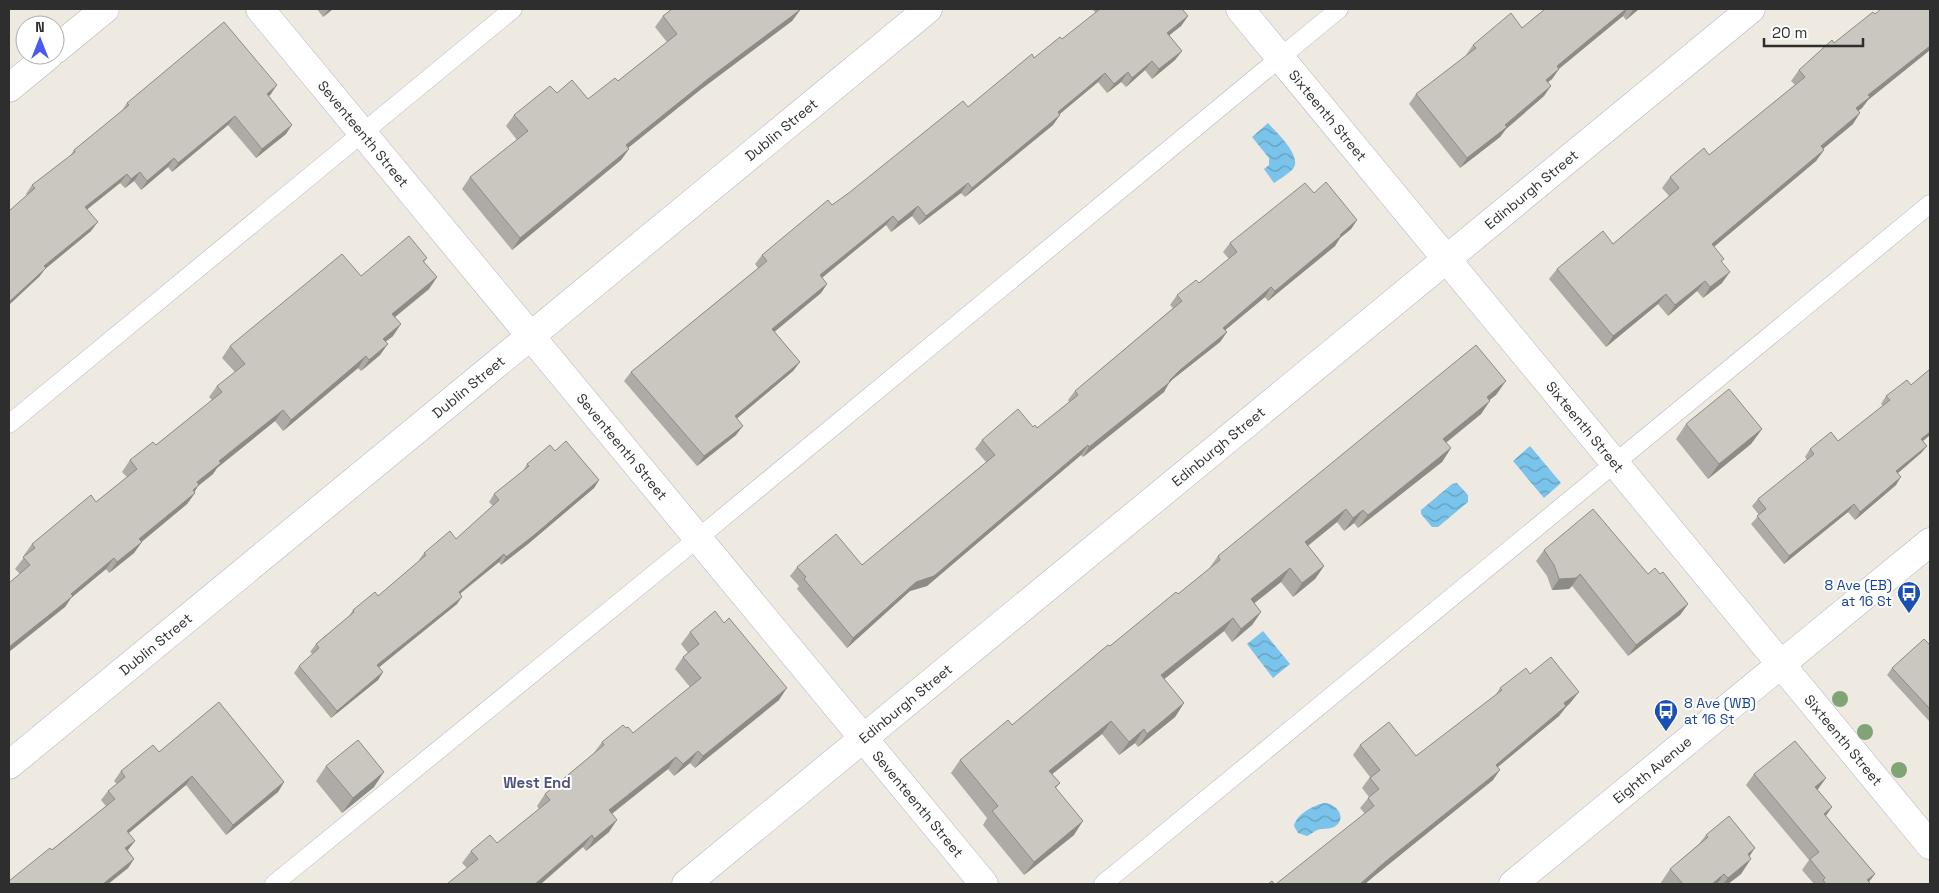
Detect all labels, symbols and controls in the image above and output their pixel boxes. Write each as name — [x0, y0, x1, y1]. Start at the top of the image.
north arrow — [15, 15, 65, 65]
scale bar — [1764, 15, 1863, 47]
text: N — [35, 18, 45, 36]
text: 20 m — [1772, 23, 1807, 42]
street label: Sixteenth Street — [1285, 66, 1371, 165]
street label: Seventeenth Street — [314, 77, 413, 191]
street label: Dublin Street — [741, 95, 821, 165]
street label: Edinburgh Street — [1481, 146, 1582, 233]
street label: Dublin Street — [428, 352, 509, 422]
street label: Sixteenth Street — [1542, 378, 1628, 476]
street label: Seventeenth Street — [573, 390, 671, 504]
street label: Edinburgh Street — [1168, 403, 1269, 490]
place label: 8 Ave (EB) at 16 St — [1825, 576, 1892, 610]
bus stop icon: 8 Ave (EB) at 16 St — [1896, 580, 1922, 614]
street label: Dublin Street — [116, 609, 196, 679]
street label: Edinburgh Street — [855, 660, 956, 747]
street label: Sixteenth Street — [1801, 691, 1886, 789]
place label: 8 Ave (WB) at 16 St — [1684, 694, 1756, 728]
bus stop icon: 8 Ave (WB) at 16 St — [1653, 698, 1679, 732]
street label: Eighth Avenue — [1609, 732, 1695, 807]
street label: Seventeenth Street — [868, 747, 967, 861]
district label: West End — [503, 773, 571, 792]

